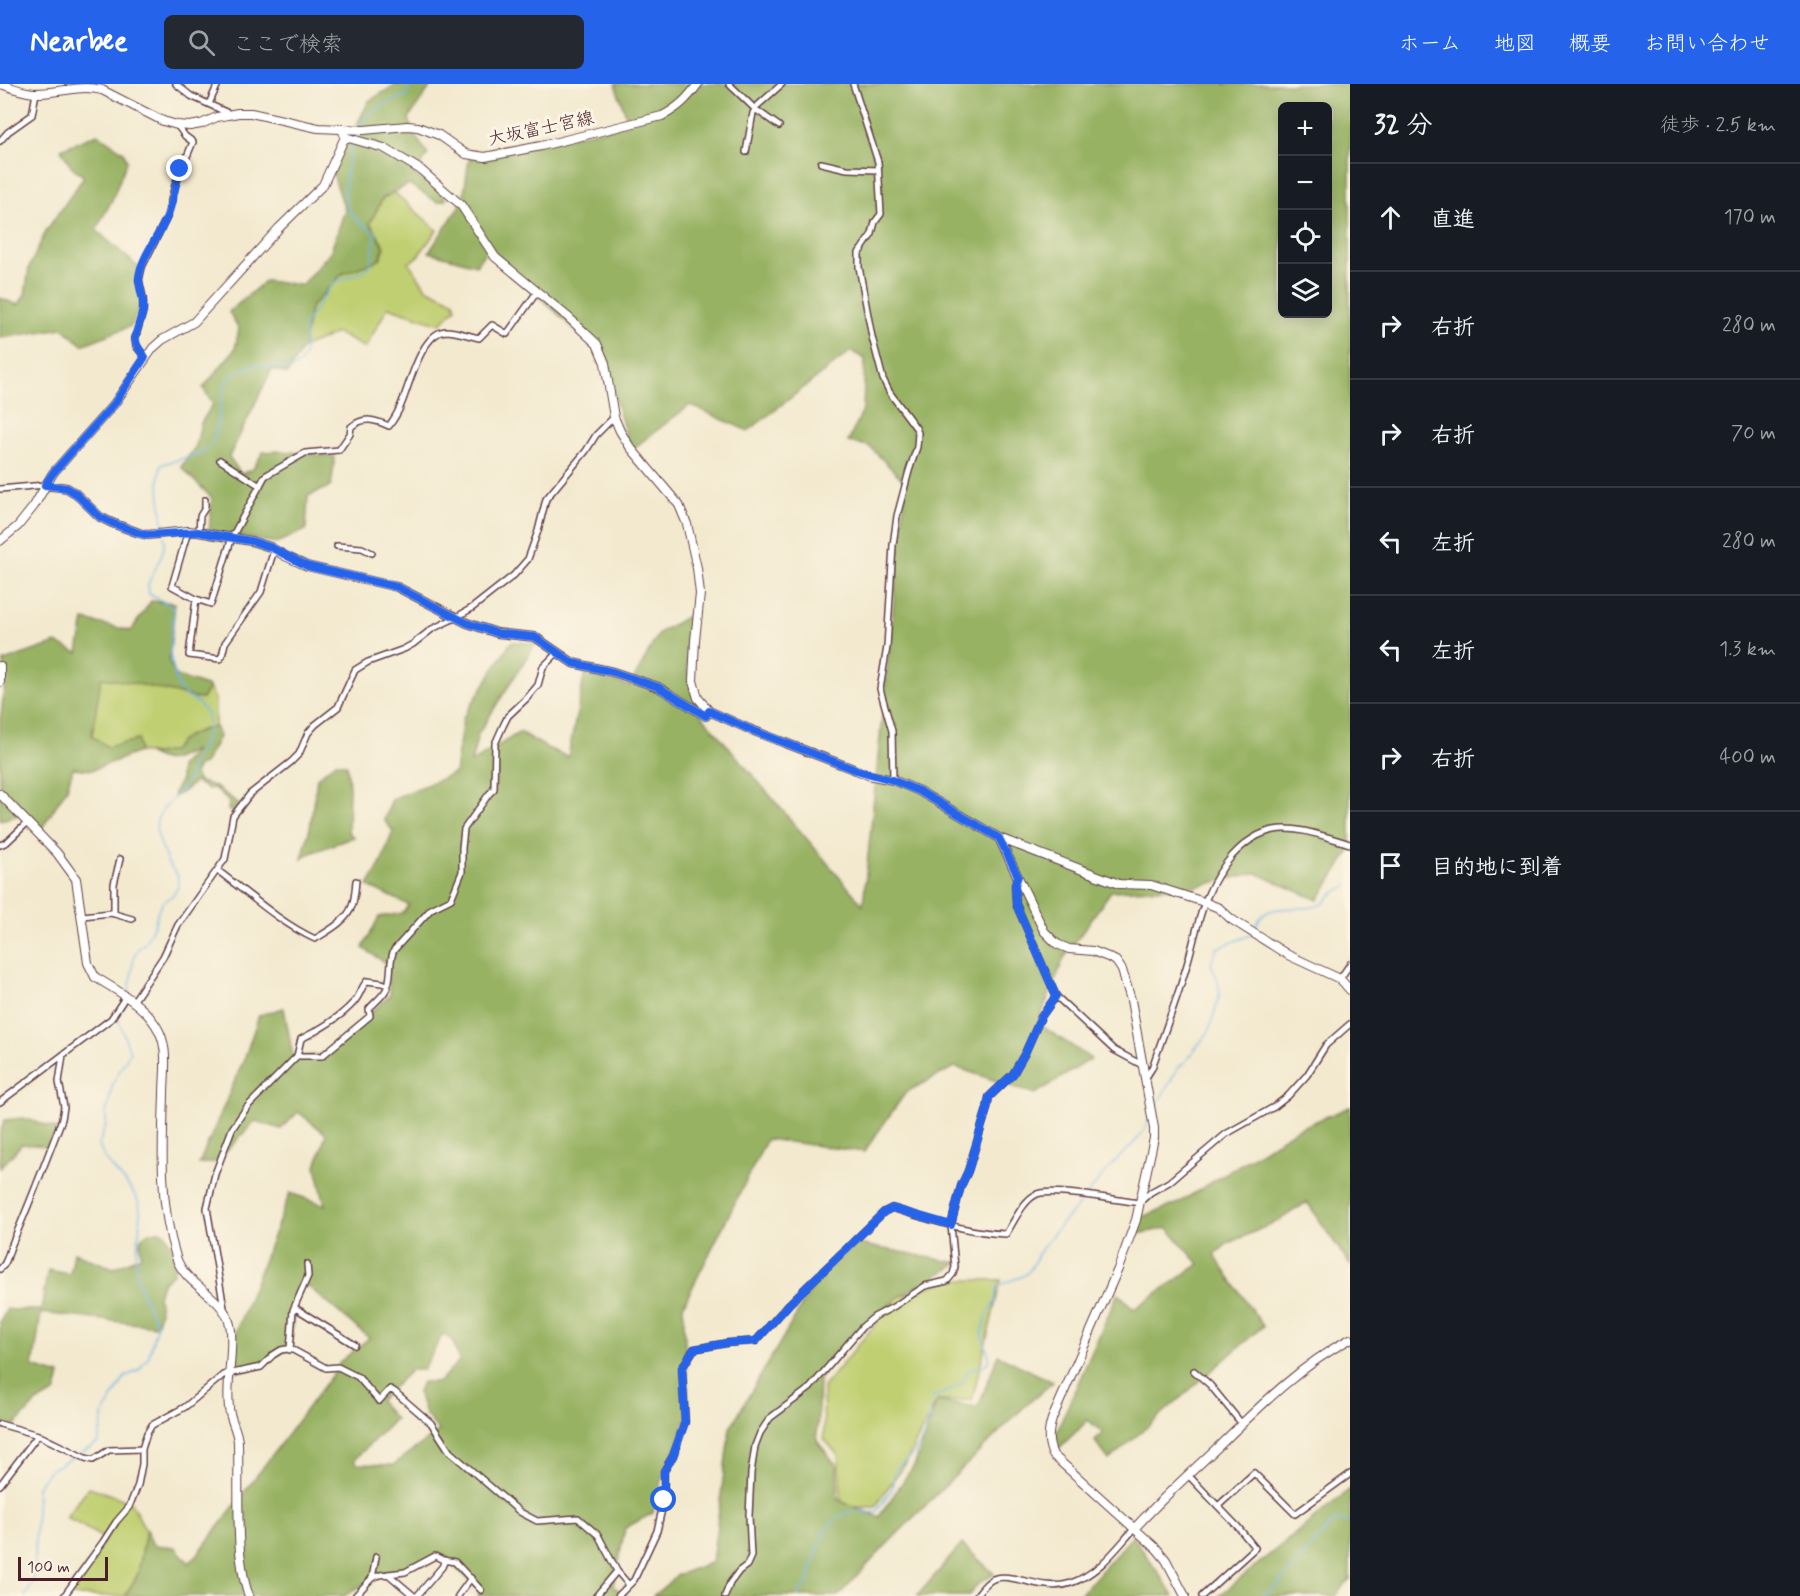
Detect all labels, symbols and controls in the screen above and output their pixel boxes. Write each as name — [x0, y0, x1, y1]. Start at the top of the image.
search box — [164, 15, 584, 69]
text: Nearbee — [30, 24, 128, 61]
icon: search — [185, 26, 218, 59]
text: ホーム — [1399, 30, 1461, 58]
text: 地図 — [1494, 30, 1536, 58]
text: 概要 — [1569, 30, 1611, 58]
text: お問い合わせ — [1644, 30, 1770, 58]
text: ここで検索 — [233, 31, 343, 59]
map controls — [1278, 102, 1332, 318]
button: + — [1278, 102, 1332, 156]
street label: 大坂富士宮線 — [486, 106, 596, 152]
text: 32 分 — [1374, 109, 1433, 143]
text: 徒歩 · 2.5 km — [1660, 112, 1776, 139]
route end — [166, 155, 192, 181]
button: − — [1278, 156, 1332, 210]
icon: ahead — [1374, 201, 1407, 234]
text: 170 m — [1724, 204, 1776, 231]
text: 直進 — [1431, 206, 1475, 234]
button: locate — [1278, 210, 1332, 264]
button: layers — [1278, 264, 1332, 318]
icon: right — [1374, 309, 1407, 342]
text: 280 m — [1722, 312, 1776, 339]
text: 右折 — [1431, 314, 1475, 342]
icon: right — [1374, 417, 1407, 450]
text: 70 m — [1731, 420, 1776, 447]
text: 右折 — [1431, 422, 1475, 450]
icon: left — [1374, 525, 1407, 558]
text: 280 m — [1722, 528, 1776, 555]
text: 左折 — [1431, 530, 1475, 558]
icon: left — [1374, 633, 1407, 666]
text: 1.3 km — [1719, 636, 1776, 663]
text: 左折 — [1431, 638, 1475, 666]
icon: right — [1374, 741, 1407, 774]
text: 400 m — [1720, 744, 1776, 771]
text: 右折 — [1431, 746, 1475, 774]
icon: arrive — [1374, 849, 1407, 882]
text: 目的地に到着 — [1431, 854, 1563, 882]
route start — [650, 1486, 676, 1512]
scale bar — [18, 1554, 108, 1582]
text: 100 m — [27, 1557, 70, 1578]

